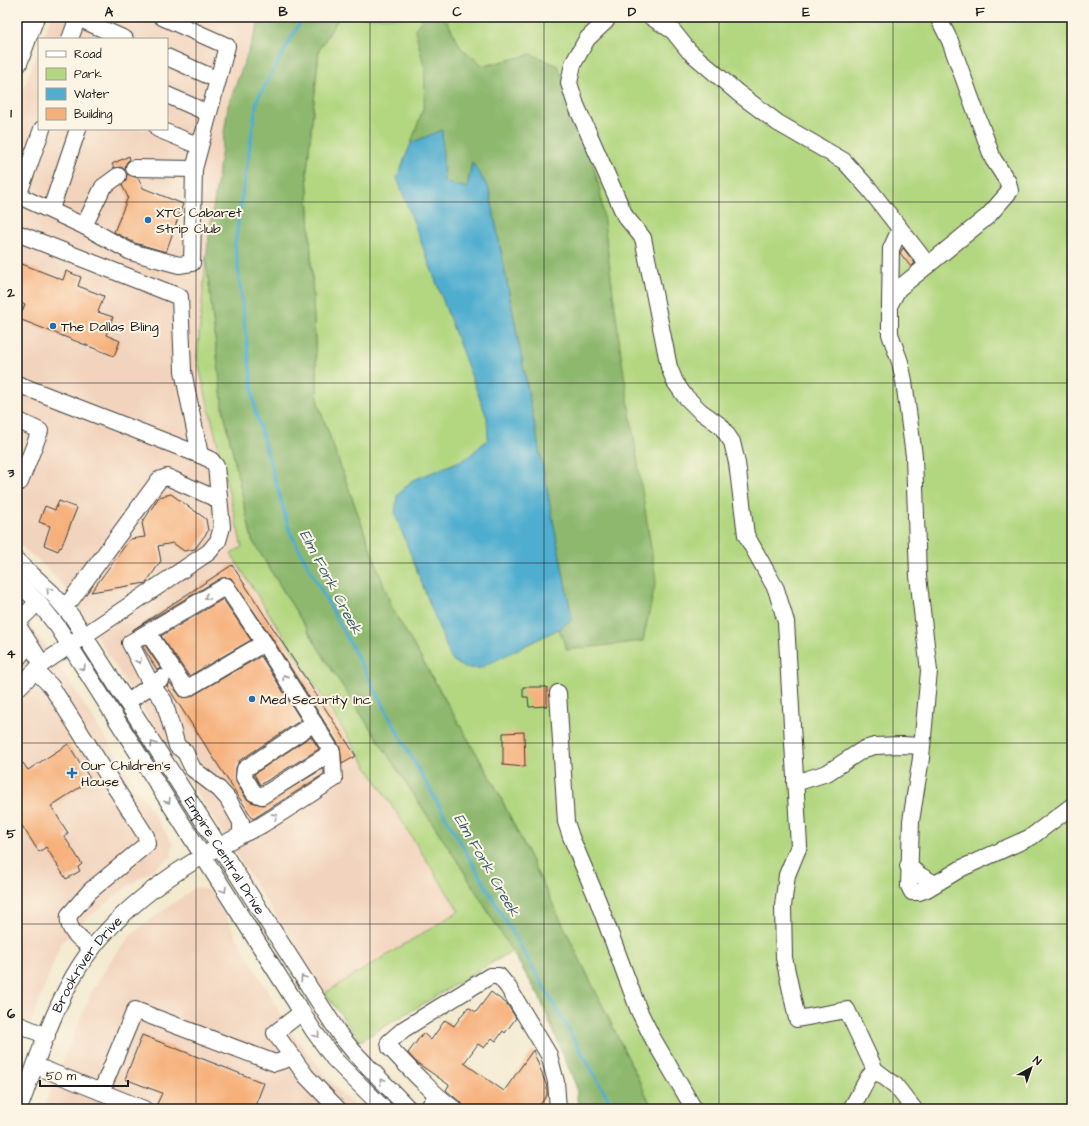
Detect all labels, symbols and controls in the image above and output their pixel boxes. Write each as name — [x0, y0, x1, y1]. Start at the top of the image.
text: A — [105, 3, 114, 21]
text: B — [278, 3, 288, 21]
text: C — [452, 3, 462, 21]
text: D — [628, 3, 637, 21]
text: E — [802, 3, 810, 21]
text: F — [975, 3, 985, 21]
legend — [38, 38, 168, 130]
text: Road — [74, 46, 102, 63]
text: Park — [74, 66, 102, 83]
text: Water — [74, 86, 110, 103]
text: 1 — [10, 104, 12, 122]
text: Building — [74, 106, 112, 124]
place label: XTC Cabaret Strip Club — [156, 203, 242, 239]
marker: XTC Cabaret Strip Club — [143, 215, 153, 225]
text: 2 — [6, 284, 15, 302]
place label: The Dallas Bling — [61, 317, 159, 337]
marker: The Dallas Bling — [48, 321, 58, 331]
text: 3 — [7, 464, 15, 482]
water label: Elm Fork Creek — [294, 526, 367, 639]
one-way arrow — [47, 587, 54, 595]
one-way arrow — [204, 593, 211, 600]
text: 4 — [7, 645, 16, 663]
one-way arrow — [134, 657, 142, 664]
one-way arrow — [79, 664, 86, 671]
one-way arrow — [282, 674, 290, 681]
place label: Med Security Inc — [260, 690, 371, 710]
marker: Med Security Inc — [247, 694, 257, 704]
one-way arrow — [151, 741, 158, 748]
place label: Our Children's House — [81, 756, 171, 792]
marker: Our Children's House — [66, 767, 78, 779]
street label: Empire Central Drive — [179, 793, 270, 919]
one-way arrow — [163, 797, 171, 804]
water label: Elm Fork Creek — [449, 810, 525, 921]
one-way arrow — [271, 814, 278, 821]
text: 5 — [6, 825, 16, 843]
one-way arrow — [220, 886, 227, 893]
street label: Brookriver Drive — [48, 911, 127, 1016]
one-way arrow — [301, 976, 308, 983]
text: 6 — [7, 1005, 16, 1023]
one-way arrow — [312, 1030, 319, 1037]
north arrow — [1011, 1048, 1051, 1088]
text: N — [1030, 1053, 1045, 1069]
scale bar — [40, 1062, 128, 1088]
text: 50 m — [46, 1068, 77, 1085]
one-way arrow — [379, 1078, 387, 1086]

